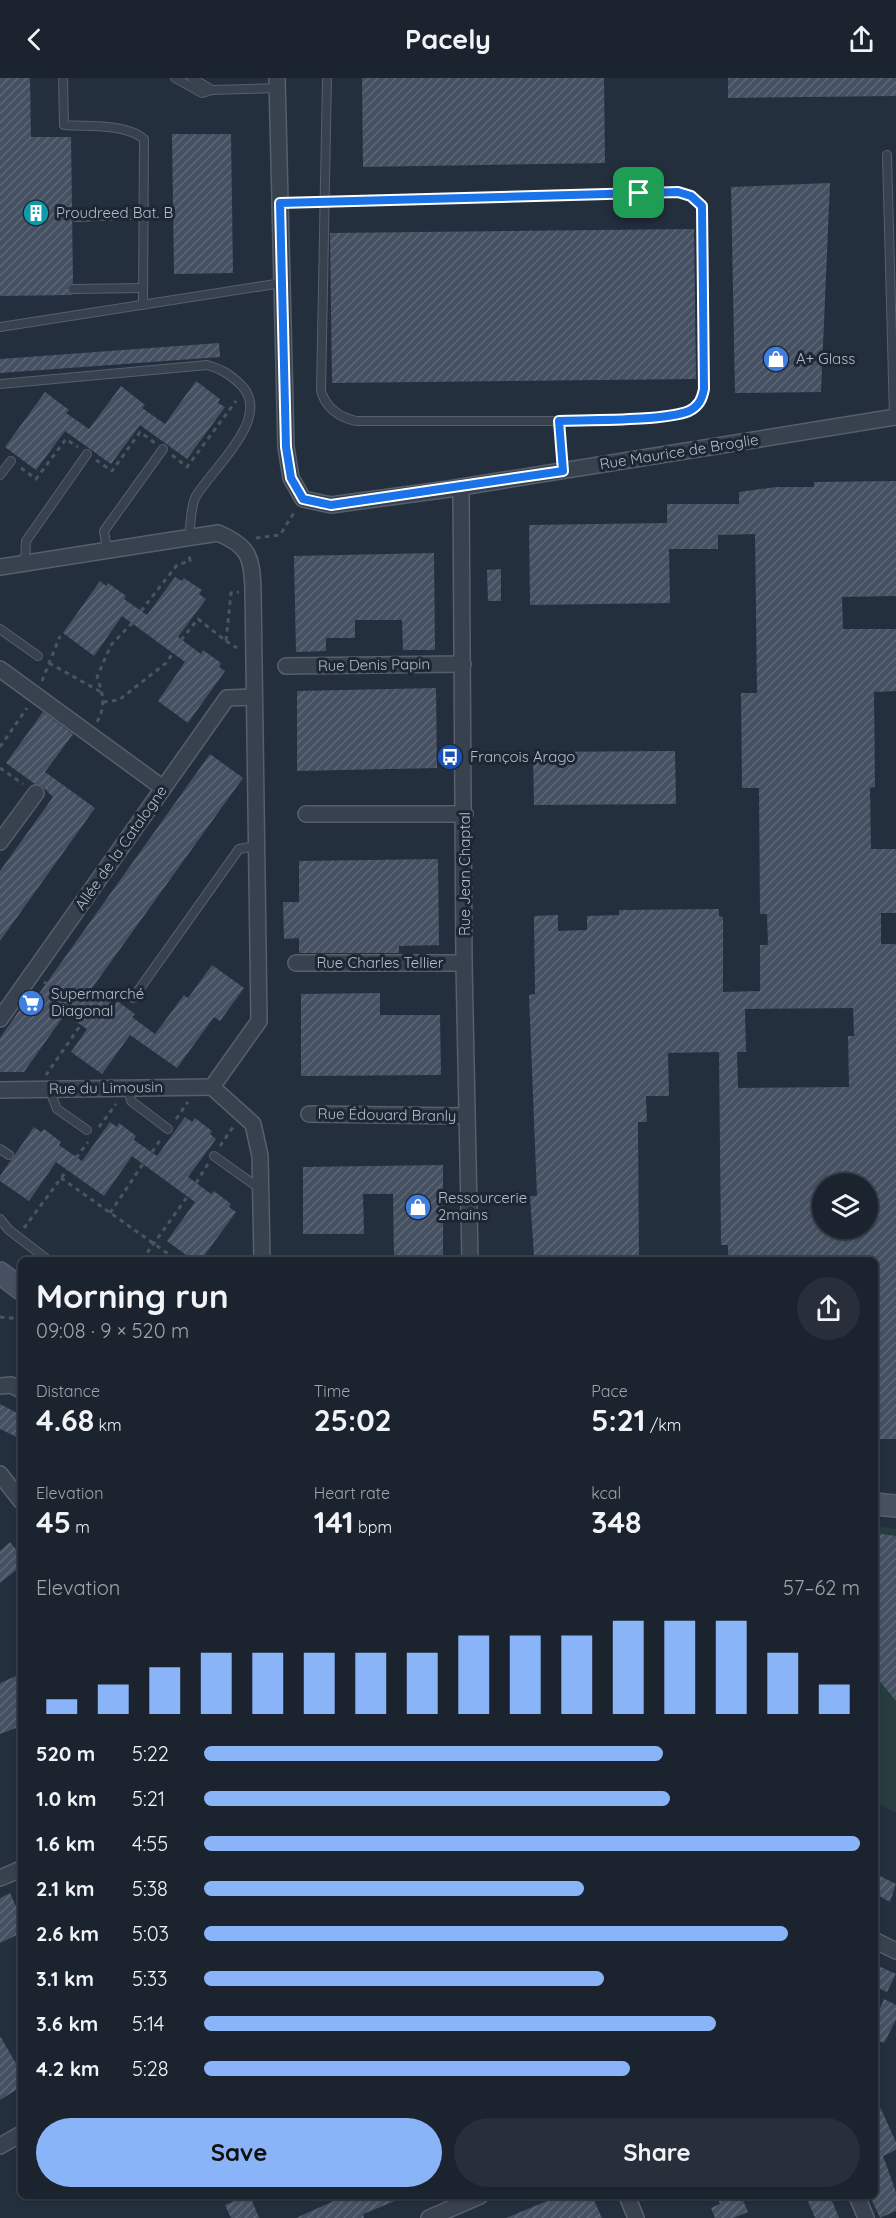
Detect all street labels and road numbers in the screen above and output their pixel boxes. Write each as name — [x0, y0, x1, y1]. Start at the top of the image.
street label: Rue Maurice de Broglie — [598, 430, 760, 473]
street label: Rue Denis Papin — [318, 654, 430, 675]
street label: Allée de la Catalogne — [70, 782, 171, 914]
street label: Rue Jean Chaptal — [455, 812, 474, 936]
street label: Rue Charles Tellier — [316, 953, 444, 972]
street label: Rue du Limousin — [49, 1077, 163, 1098]
street label: Rue Édouard Branly — [317, 1104, 457, 1125]

